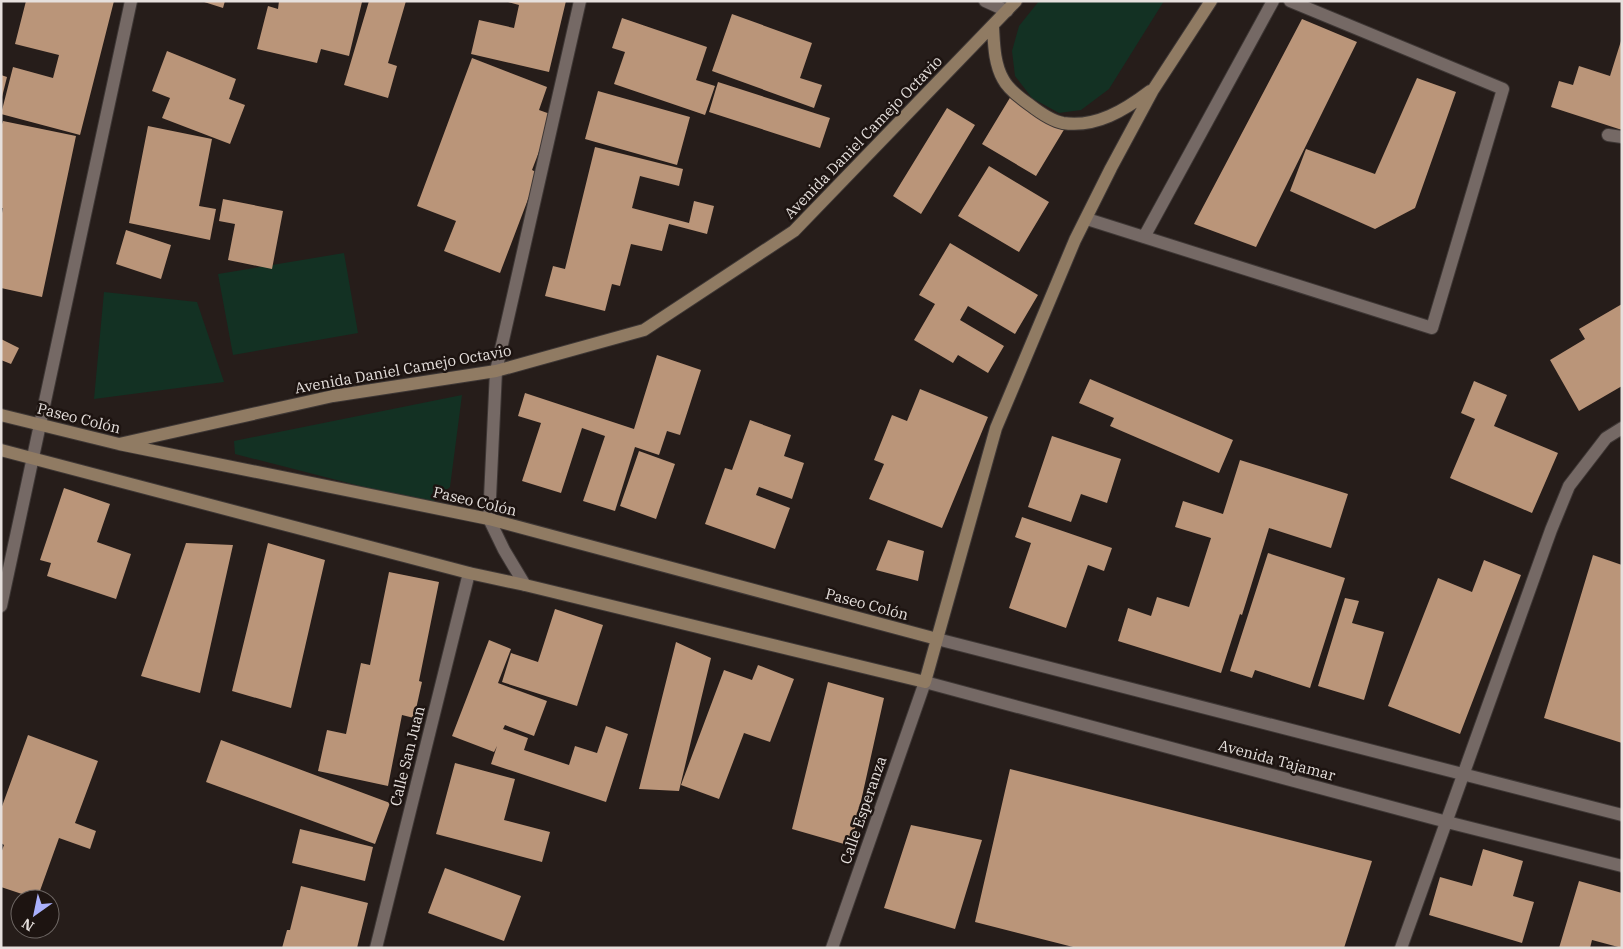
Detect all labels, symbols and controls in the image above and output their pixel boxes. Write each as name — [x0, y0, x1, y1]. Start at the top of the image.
street label: Avenida Daniel Camejo Octavio — [780, 51, 946, 223]
street label: Avenida Daniel Camejo Octavio — [293, 341, 513, 397]
street label: Paseo Colón — [35, 398, 123, 438]
street label: Paseo Colón — [431, 482, 519, 520]
street label: Paseo Colón — [823, 584, 911, 624]
street label: Calle San Juan — [385, 704, 429, 808]
street label: Avenida Tajamar — [1217, 735, 1338, 785]
street label: Calle Esperanza — [836, 754, 890, 866]
north arrow — [10, 889, 60, 939]
text: N — [18, 914, 37, 935]

